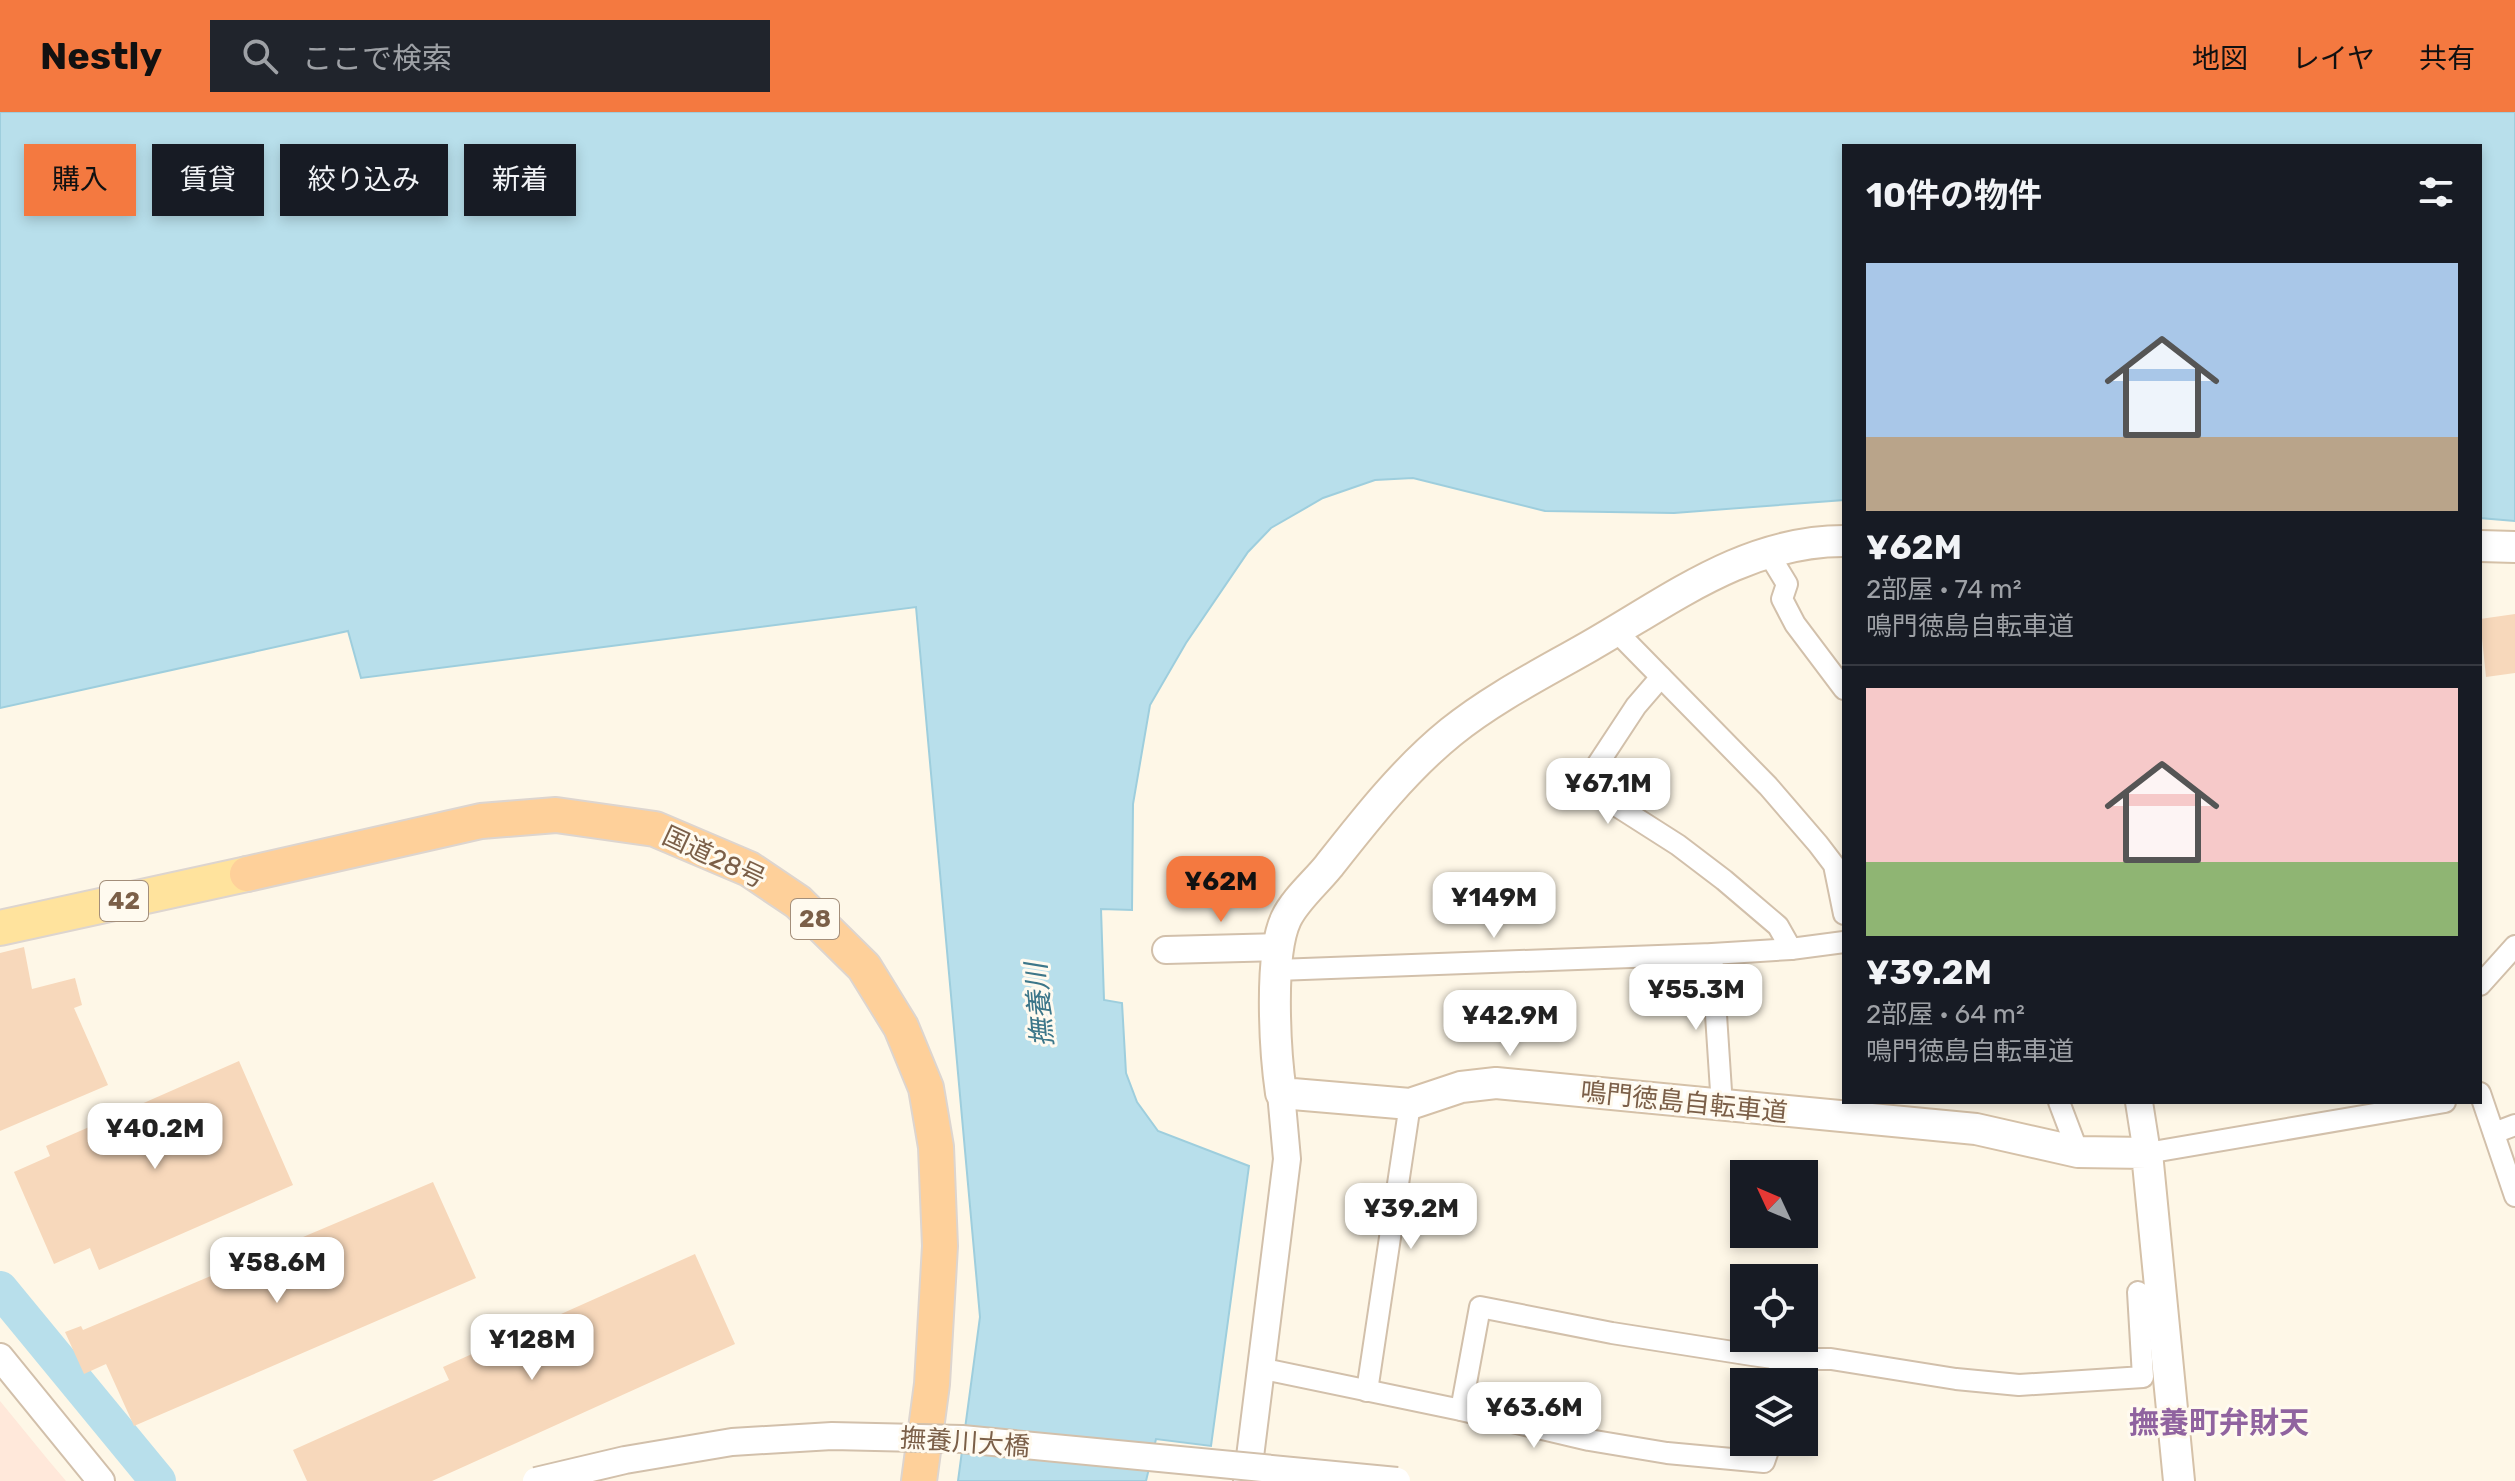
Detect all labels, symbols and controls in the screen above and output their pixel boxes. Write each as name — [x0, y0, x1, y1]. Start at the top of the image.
search box — [210, 20, 770, 92]
text: Nestly — [40, 33, 162, 79]
icon: search — [238, 34, 282, 78]
text: ここで検索 — [302, 41, 452, 77]
text: 地図 — [2192, 42, 2248, 75]
text: レイヤ — [2292, 42, 2375, 75]
text: 共有 — [2419, 42, 2475, 75]
chip: 購入 — [24, 144, 136, 216]
chip: 賃貸 — [152, 144, 264, 216]
chip: 絞り込み — [280, 144, 448, 216]
chip: 新着 — [464, 144, 576, 216]
icon: filters — [2414, 170, 2458, 214]
text: 10件の物件 — [1866, 175, 2042, 216]
icon: home — [2090, 315, 2234, 459]
text: ¥62M — [1866, 527, 1962, 568]
text: 2部屋 · 74 m² — [1866, 574, 2022, 605]
text: 鳴門徳島自転車道 — [1866, 611, 2074, 642]
icon: home — [2090, 740, 2234, 884]
pin: ¥67.1M — [1543, 758, 1673, 826]
text: ¥67.1M — [1564, 768, 1652, 799]
street label: 国道28号 — [657, 820, 770, 895]
pin: ¥62M — [1174, 856, 1268, 924]
text: ¥62M — [1184, 866, 1258, 897]
pin: ¥149M — [1438, 872, 1550, 940]
road number: 42 — [100, 881, 148, 921]
text: ¥149M — [1451, 882, 1537, 913]
road number: 28 — [791, 899, 839, 939]
text: ¥39.2M — [1866, 952, 1992, 993]
water label: 撫養川 — [1019, 959, 1060, 1048]
pin: ¥55.3M — [1631, 964, 1761, 1032]
text: ¥55.3M — [1647, 974, 1745, 1005]
pin: ¥42.9M — [1445, 990, 1575, 1058]
text: 2部屋 · 64 m² — [1866, 999, 2025, 1030]
text: ¥42.9M — [1461, 1000, 1559, 1031]
text: 鳴門徳島自転車道 — [1866, 1036, 2074, 1067]
street label: 鳴門徳島自転車道 — [1579, 1076, 1789, 1129]
pin: ¥40.2M — [90, 1103, 220, 1171]
text: ¥40.2M — [106, 1113, 204, 1144]
north arrow — [1730, 1160, 1818, 1248]
map controls — [1730, 1160, 1818, 1456]
pin: ¥39.2M — [1346, 1183, 1476, 1251]
text: ¥39.2M — [1363, 1193, 1459, 1224]
pin: ¥58.6M — [212, 1237, 342, 1305]
text: ¥58.6M — [228, 1247, 326, 1278]
button: locate — [1730, 1264, 1818, 1352]
pin: ¥128M — [476, 1314, 588, 1382]
text: ¥128M — [489, 1324, 575, 1355]
button: layers — [1730, 1368, 1818, 1456]
pin: ¥63.6M — [1469, 1382, 1599, 1450]
text: ¥63.6M — [1485, 1392, 1583, 1423]
district label: 撫養町弁財天 — [2129, 1405, 2309, 1441]
street label: 撫養川大橋 — [899, 1423, 1031, 1462]

